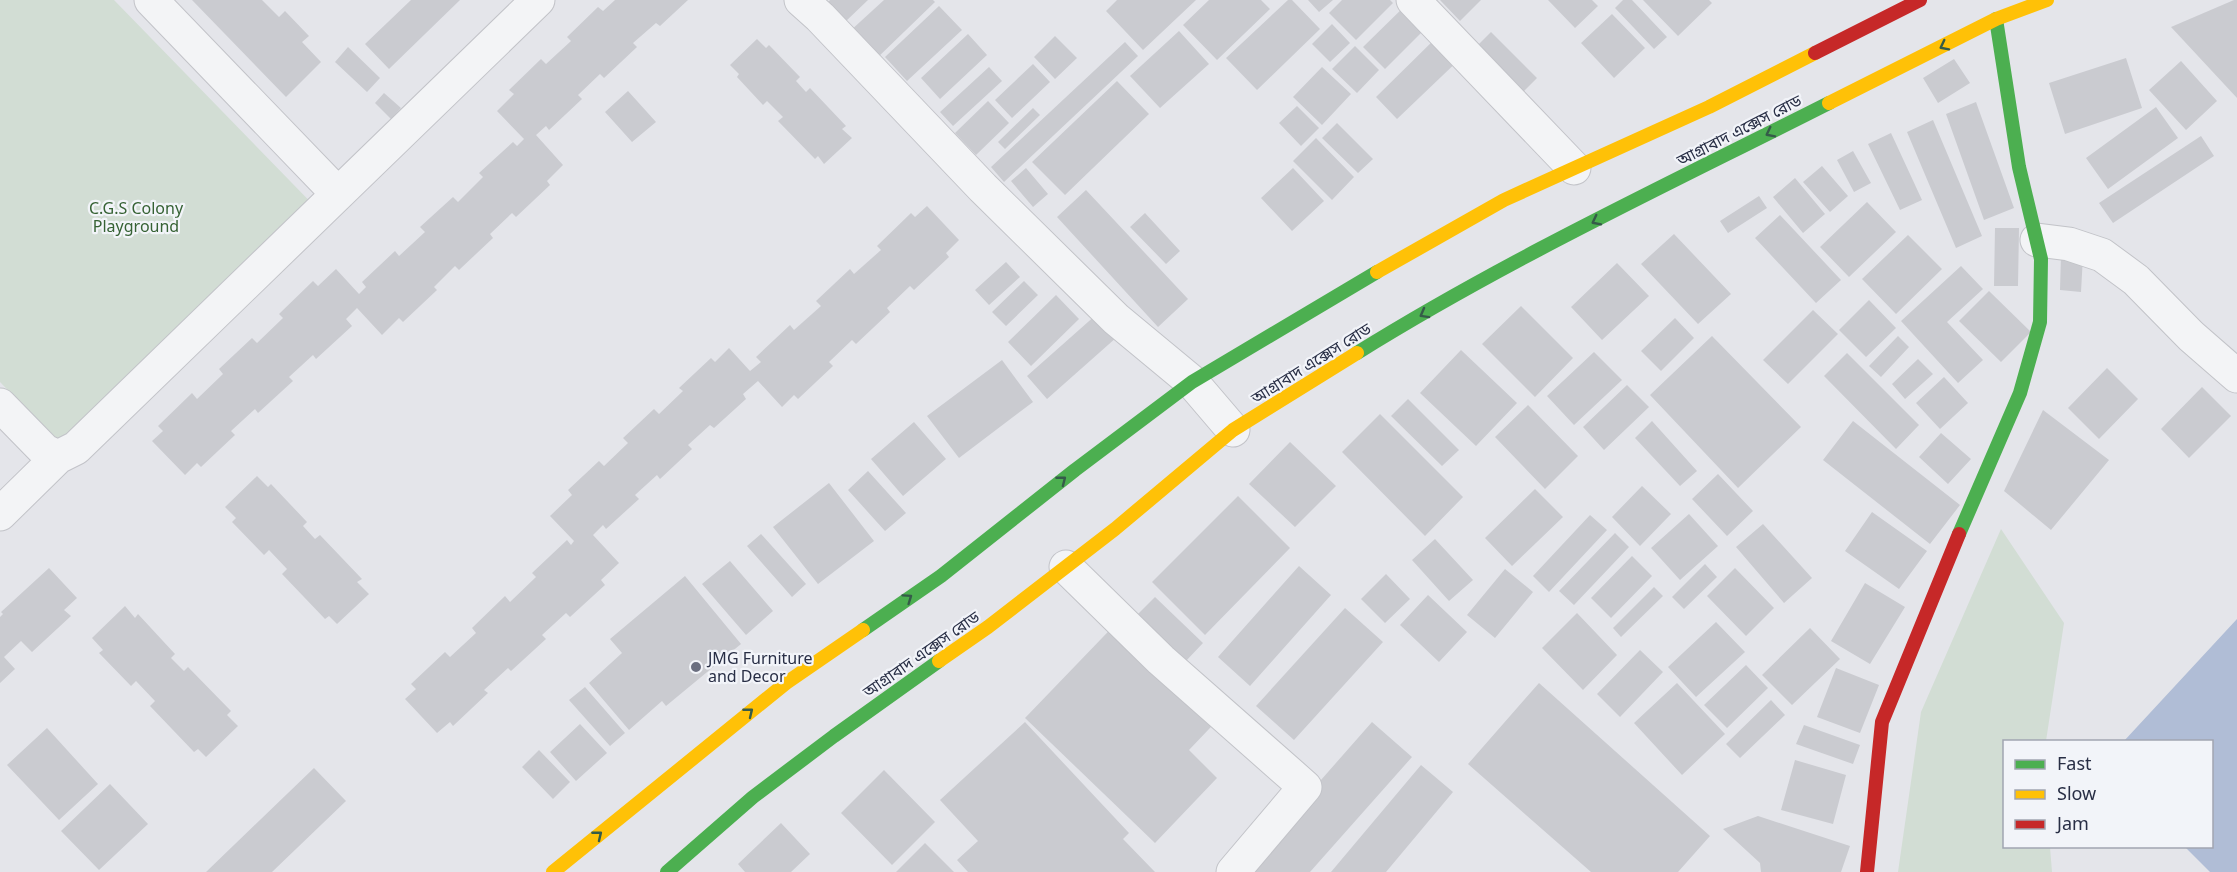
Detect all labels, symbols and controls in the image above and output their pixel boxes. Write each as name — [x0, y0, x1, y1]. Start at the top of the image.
one-way arrow — [1939, 38, 1950, 50]
street label: আগ্রাবাদ এক্সেস রোড — [1672, 89, 1806, 171]
one-way arrow — [1765, 126, 1776, 138]
park label: C.G.S Colony Playground — [89, 197, 184, 237]
one-way arrow — [1591, 214, 1602, 226]
one-way arrow — [1420, 307, 1430, 318]
street label: আগ্রাবাদ এক্সেস রোড — [1246, 317, 1376, 409]
one-way arrow — [1056, 476, 1067, 487]
one-way arrow — [901, 595, 912, 606]
street label: আগ্রাবাদ এক্সেস রোড — [858, 605, 984, 703]
place label: JMG Furniture and Decor — [706, 647, 812, 687]
marker: JMG Furniture and Decor — [689, 660, 703, 674]
one-way arrow — [743, 709, 754, 720]
legend — [2003, 740, 2213, 848]
text: Fast — [2057, 751, 2092, 775]
text: Slow — [2057, 781, 2096, 805]
text: Jam — [2055, 811, 2089, 835]
one-way arrow — [591, 831, 602, 842]

